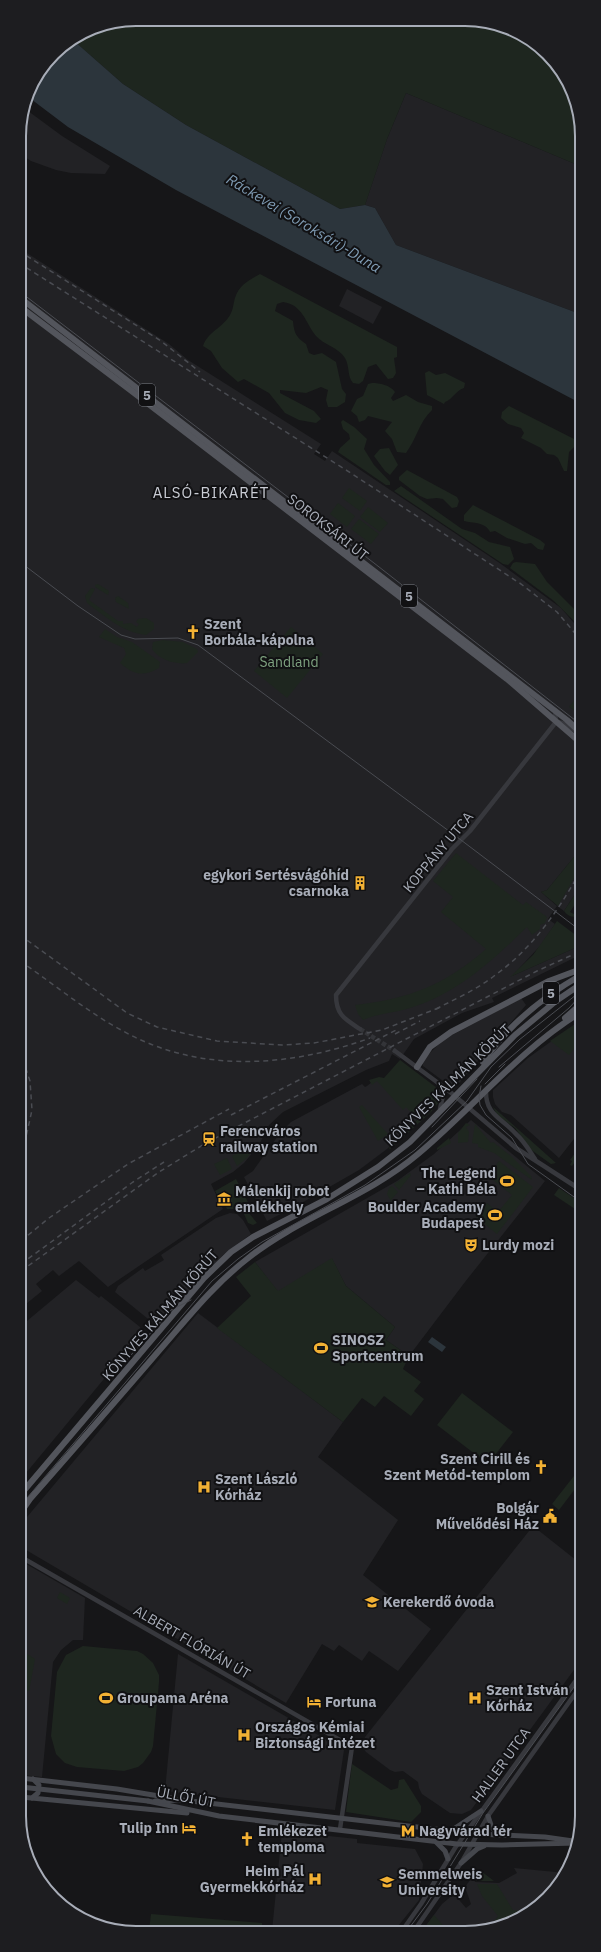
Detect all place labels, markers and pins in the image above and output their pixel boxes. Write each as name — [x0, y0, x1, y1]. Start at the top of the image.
place label: Szent Borbála-kápolna — [204, 615, 314, 649]
church icon: Szent Borbála-kápolna — [185, 624, 201, 640]
place label: egykori Sertésvágóhíd csarnoka — [203, 866, 349, 900]
building icon: egykori Sertésvágóhíd csarnoka — [352, 875, 368, 891]
place label: Ferencváros railway station — [220, 1122, 318, 1156]
station icon: Ferencváros railway station — [201, 1131, 217, 1147]
place label: The Legend – Kathi Béla — [417, 1164, 496, 1198]
sports icon: The Legend – Kathi Béla — [499, 1173, 515, 1189]
place label: Málenkij robot emlékhely — [235, 1182, 329, 1216]
museum icon: Málenkij robot emlékhely — [216, 1191, 232, 1207]
place label: Boulder Academy Budapest — [368, 1198, 485, 1232]
sports icon: Boulder Academy Budapest — [487, 1207, 503, 1223]
place label: Lurdy mozi — [482, 1236, 554, 1254]
theatre icon: Lurdy mozi — [463, 1237, 479, 1253]
place label: SINOSZ Sportcentrum — [332, 1331, 423, 1365]
sports icon: SINOSZ Sportcentrum — [313, 1340, 329, 1356]
place label: Szent Cirill és Szent Metód-templom — [384, 1450, 530, 1484]
church icon: Szent Cirill és Szent Metód-templom — [533, 1459, 549, 1475]
place label: Szent László Kórház — [215, 1470, 298, 1504]
hospital icon: Szent László Kórház — [196, 1479, 212, 1495]
place label: Bolgár Művelődési Ház — [436, 1499, 539, 1533]
public building icon: Bolgár Művelődési Ház — [542, 1508, 558, 1524]
place label: Kerekerdő óvoda — [383, 1593, 494, 1611]
school or university icon: Kerekerdő óvoda — [364, 1594, 380, 1610]
place label: Szent István Kórház — [486, 1681, 569, 1715]
place label: Groupama Aréna — [117, 1689, 229, 1707]
sports icon: Groupama Aréna — [98, 1690, 114, 1706]
hospital icon: Szent István Kórház — [467, 1690, 483, 1706]
place label: Fortuna — [325, 1693, 376, 1711]
hotel icon: Fortuna — [306, 1694, 322, 1710]
place label: Országos Kémiai Biztonsági Intézet — [255, 1718, 375, 1752]
hospital icon: Országos Kémiai Biztonsági Intézet — [236, 1727, 252, 1743]
place label: Tulip Inn — [119, 1819, 178, 1837]
hotel icon: Tulip Inn — [181, 1820, 197, 1836]
place label: Emlékezet temploma — [258, 1822, 327, 1856]
place label: Nagyvárad tér — [419, 1822, 512, 1840]
metro station icon: Nagyvárad tér — [400, 1823, 416, 1839]
church icon: Emlékezet temploma — [239, 1831, 255, 1847]
place label: Heim Pál Gyermekkórház — [200, 1862, 304, 1896]
place label: Semmelweis University — [398, 1865, 482, 1899]
hospital icon: Heim Pál Gyermekkórház — [307, 1871, 323, 1887]
school or university icon: Semmelweis University — [379, 1874, 395, 1890]

